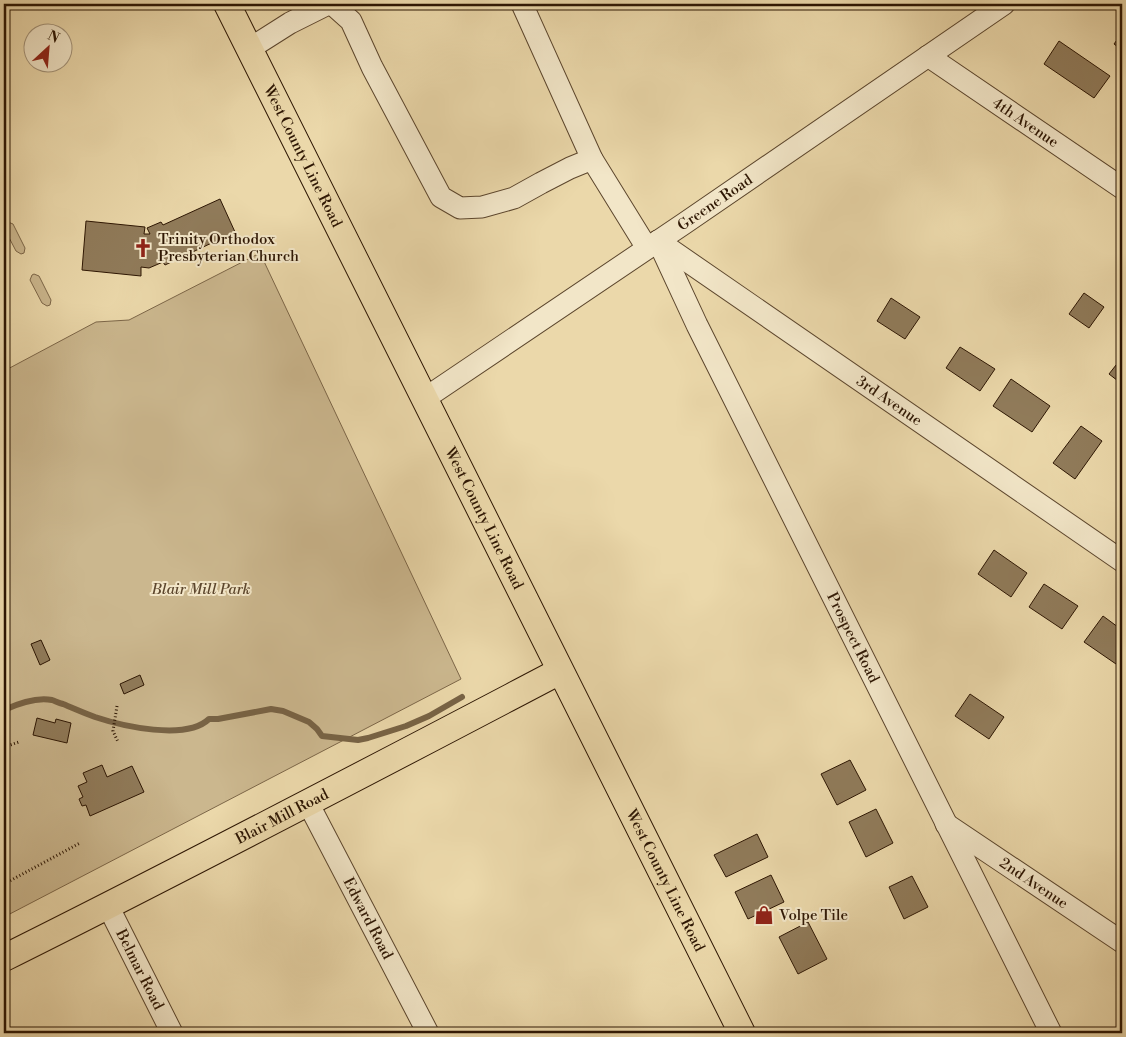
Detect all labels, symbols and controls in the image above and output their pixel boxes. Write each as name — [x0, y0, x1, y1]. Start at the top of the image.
north arrow — [22, 22, 72, 72]
text: N — [44, 27, 62, 48]
street label: West County Line Road — [259, 81, 346, 231]
street label: 4th Avenue — [989, 94, 1062, 152]
street label: Greene Road — [674, 170, 757, 235]
place label: Trinity Orthodox Presbyterian Church — [158, 230, 299, 266]
church icon: Trinity Orthodox Presbyterian Church — [132, 237, 154, 259]
street label: 3rd Avenue — [852, 372, 926, 430]
street label: West County Line Road — [440, 443, 528, 593]
park label: Blair Mill Park — [151, 580, 251, 599]
street label: Prospect Road — [822, 589, 884, 687]
street label: Blair Mill Road — [232, 785, 332, 849]
street label: West County Line Road — [621, 805, 709, 955]
street label: 2nd Avenue — [996, 854, 1072, 913]
street label: Edward Road — [338, 874, 397, 963]
shop icon: Volpe Tile — [753, 904, 775, 926]
place label: Volpe Tile — [778, 906, 848, 925]
street label: Belmar Road — [111, 925, 168, 1013]

